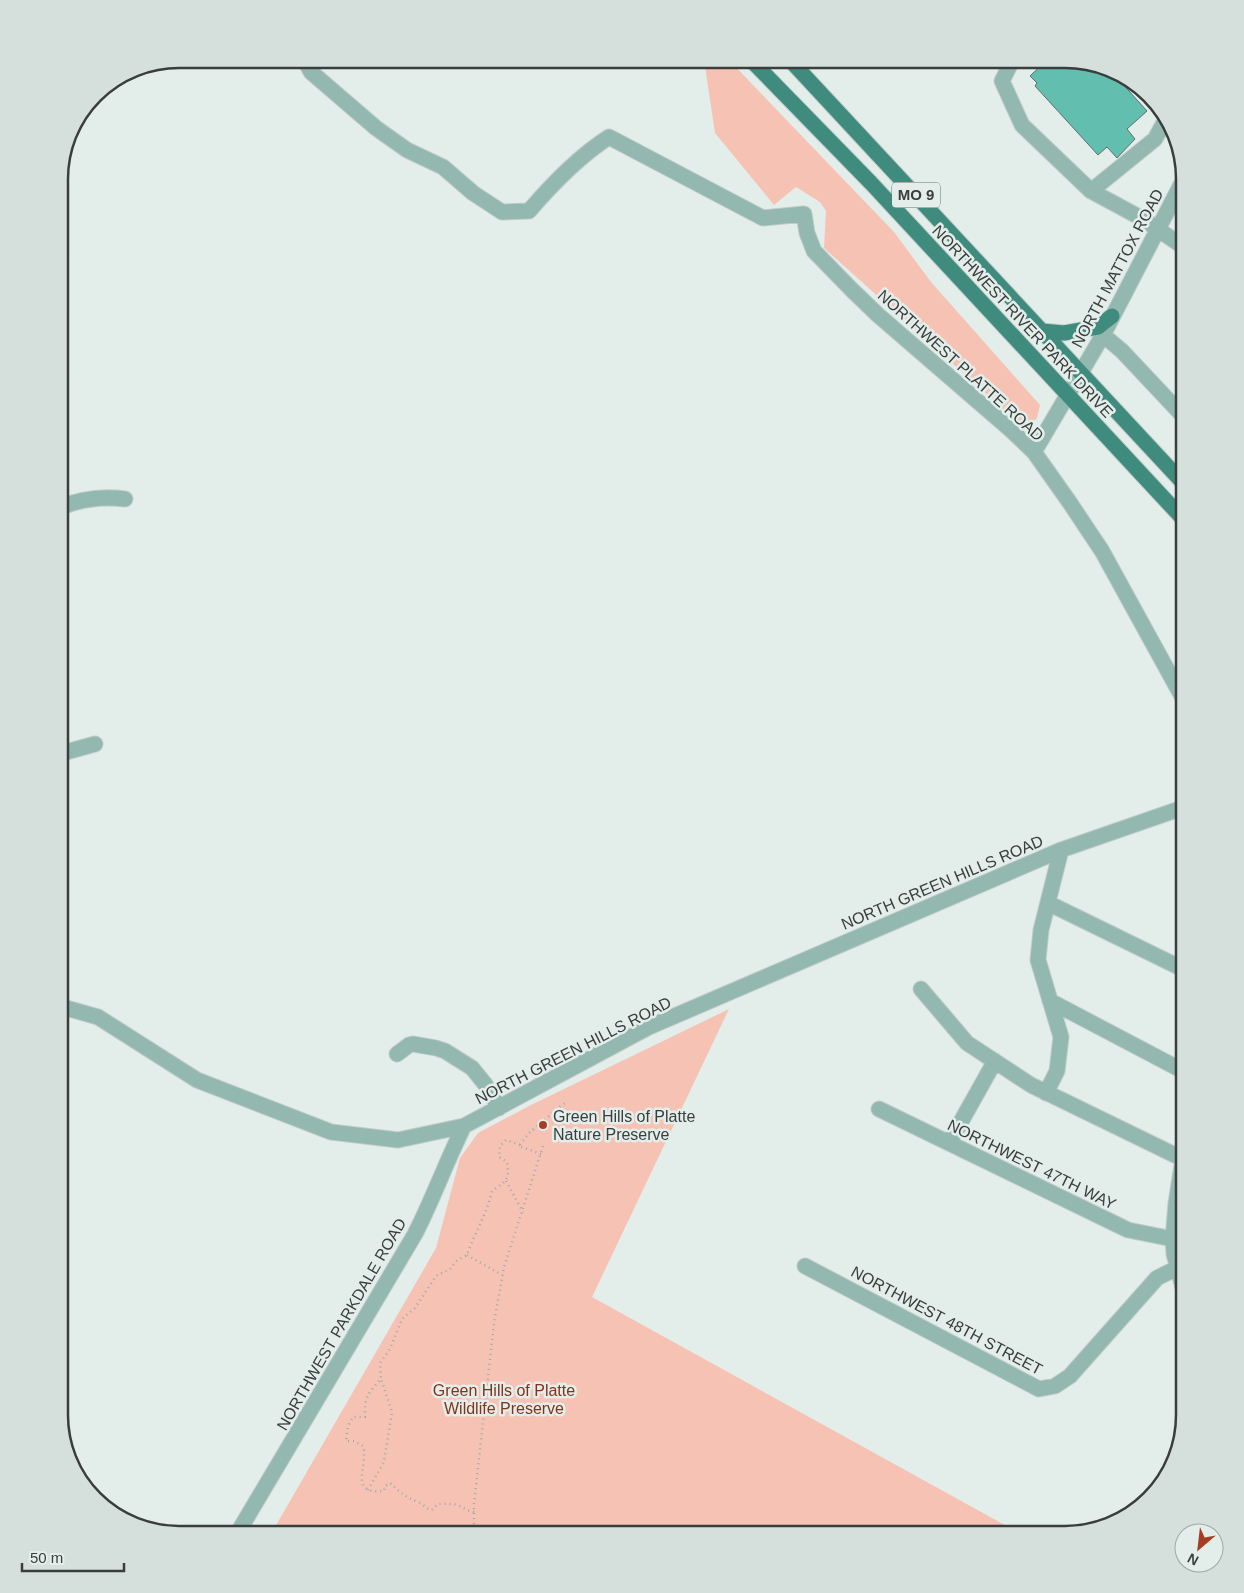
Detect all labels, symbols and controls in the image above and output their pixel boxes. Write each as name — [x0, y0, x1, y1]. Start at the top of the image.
road number: MO 9 — [892, 182, 940, 208]
street label: NORTH MATTOX ROAD — [1068, 186, 1166, 350]
street label: NORTHWEST RIVER PARK DRIVE — [929, 222, 1116, 421]
street label: NORTHWEST PLATTE ROAD — [874, 286, 1047, 444]
street label: NORTH GREEN HILLS ROAD — [839, 832, 1046, 933]
street label: NORTH GREEN HILLS ROAD — [472, 993, 674, 1107]
place label: Green Hills of Platte Nature Preserve — [553, 1108, 695, 1143]
street label: NORTHWEST 47TH WAY — [945, 1116, 1119, 1213]
marker: Green Hills of Platte Nature Preserve — [537, 1119, 549, 1131]
street label: NORTHWEST PARKDALE ROAD — [274, 1215, 409, 1433]
street label: NORTHWEST 48TH STREET — [848, 1263, 1045, 1378]
park label: Green Hills of Platte Wildlife Preserve — [433, 1382, 575, 1417]
north arrow — [1174, 1523, 1224, 1573]
scale bar — [22, 1540, 125, 1572]
text: 50 m — [30, 1549, 63, 1566]
text: N — [1185, 1550, 1201, 1569]

